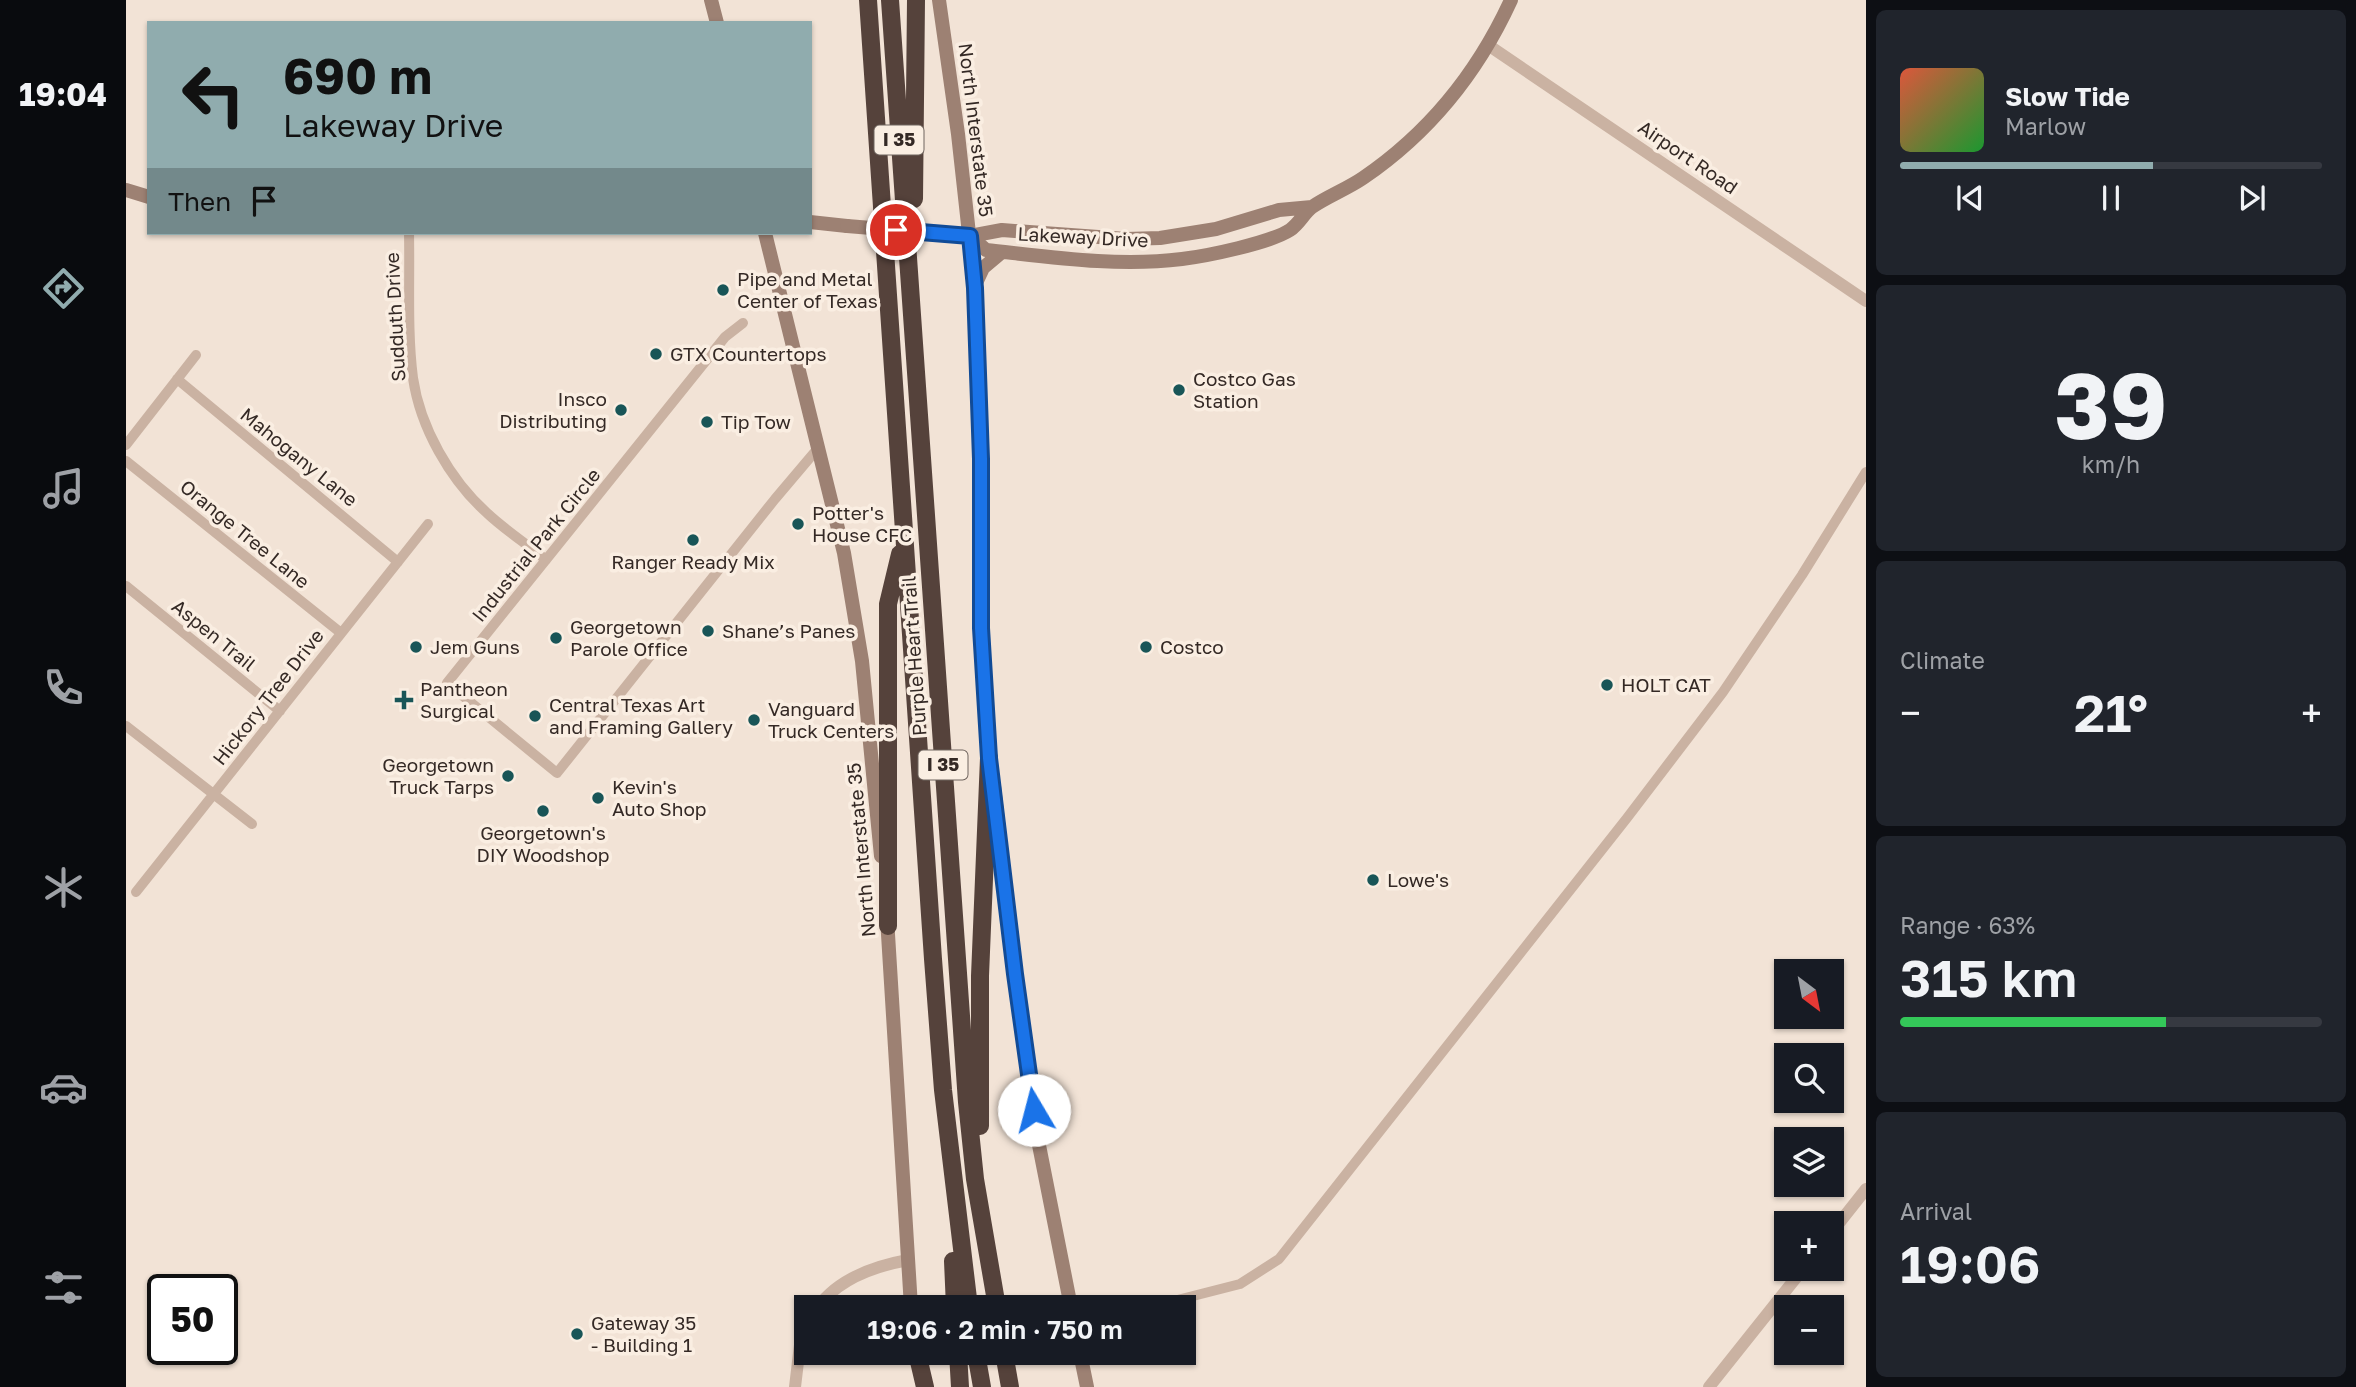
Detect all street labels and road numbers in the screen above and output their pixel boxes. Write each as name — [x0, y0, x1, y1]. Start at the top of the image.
street label: North Interstate 35 — [954, 42, 999, 218]
street label: Airport Road — [1634, 115, 1742, 198]
road number: I 35 — [874, 125, 924, 154]
street label: Lakeway Drive — [1017, 222, 1149, 251]
street label: Sudduth Drive — [380, 252, 409, 382]
street label: Mahogany Lane — [236, 402, 362, 511]
street label: Industrial Park Circle — [467, 463, 605, 626]
street label: Orange Tree Lane — [176, 474, 315, 593]
street label: Purple Heart Trail — [896, 575, 931, 737]
street label: Aspen Trail — [168, 594, 261, 675]
street label: Hickory Tree Drive — [207, 624, 328, 769]
road number: I 35 — [918, 750, 968, 780]
street label: North Interstate 35 — [841, 762, 880, 938]

